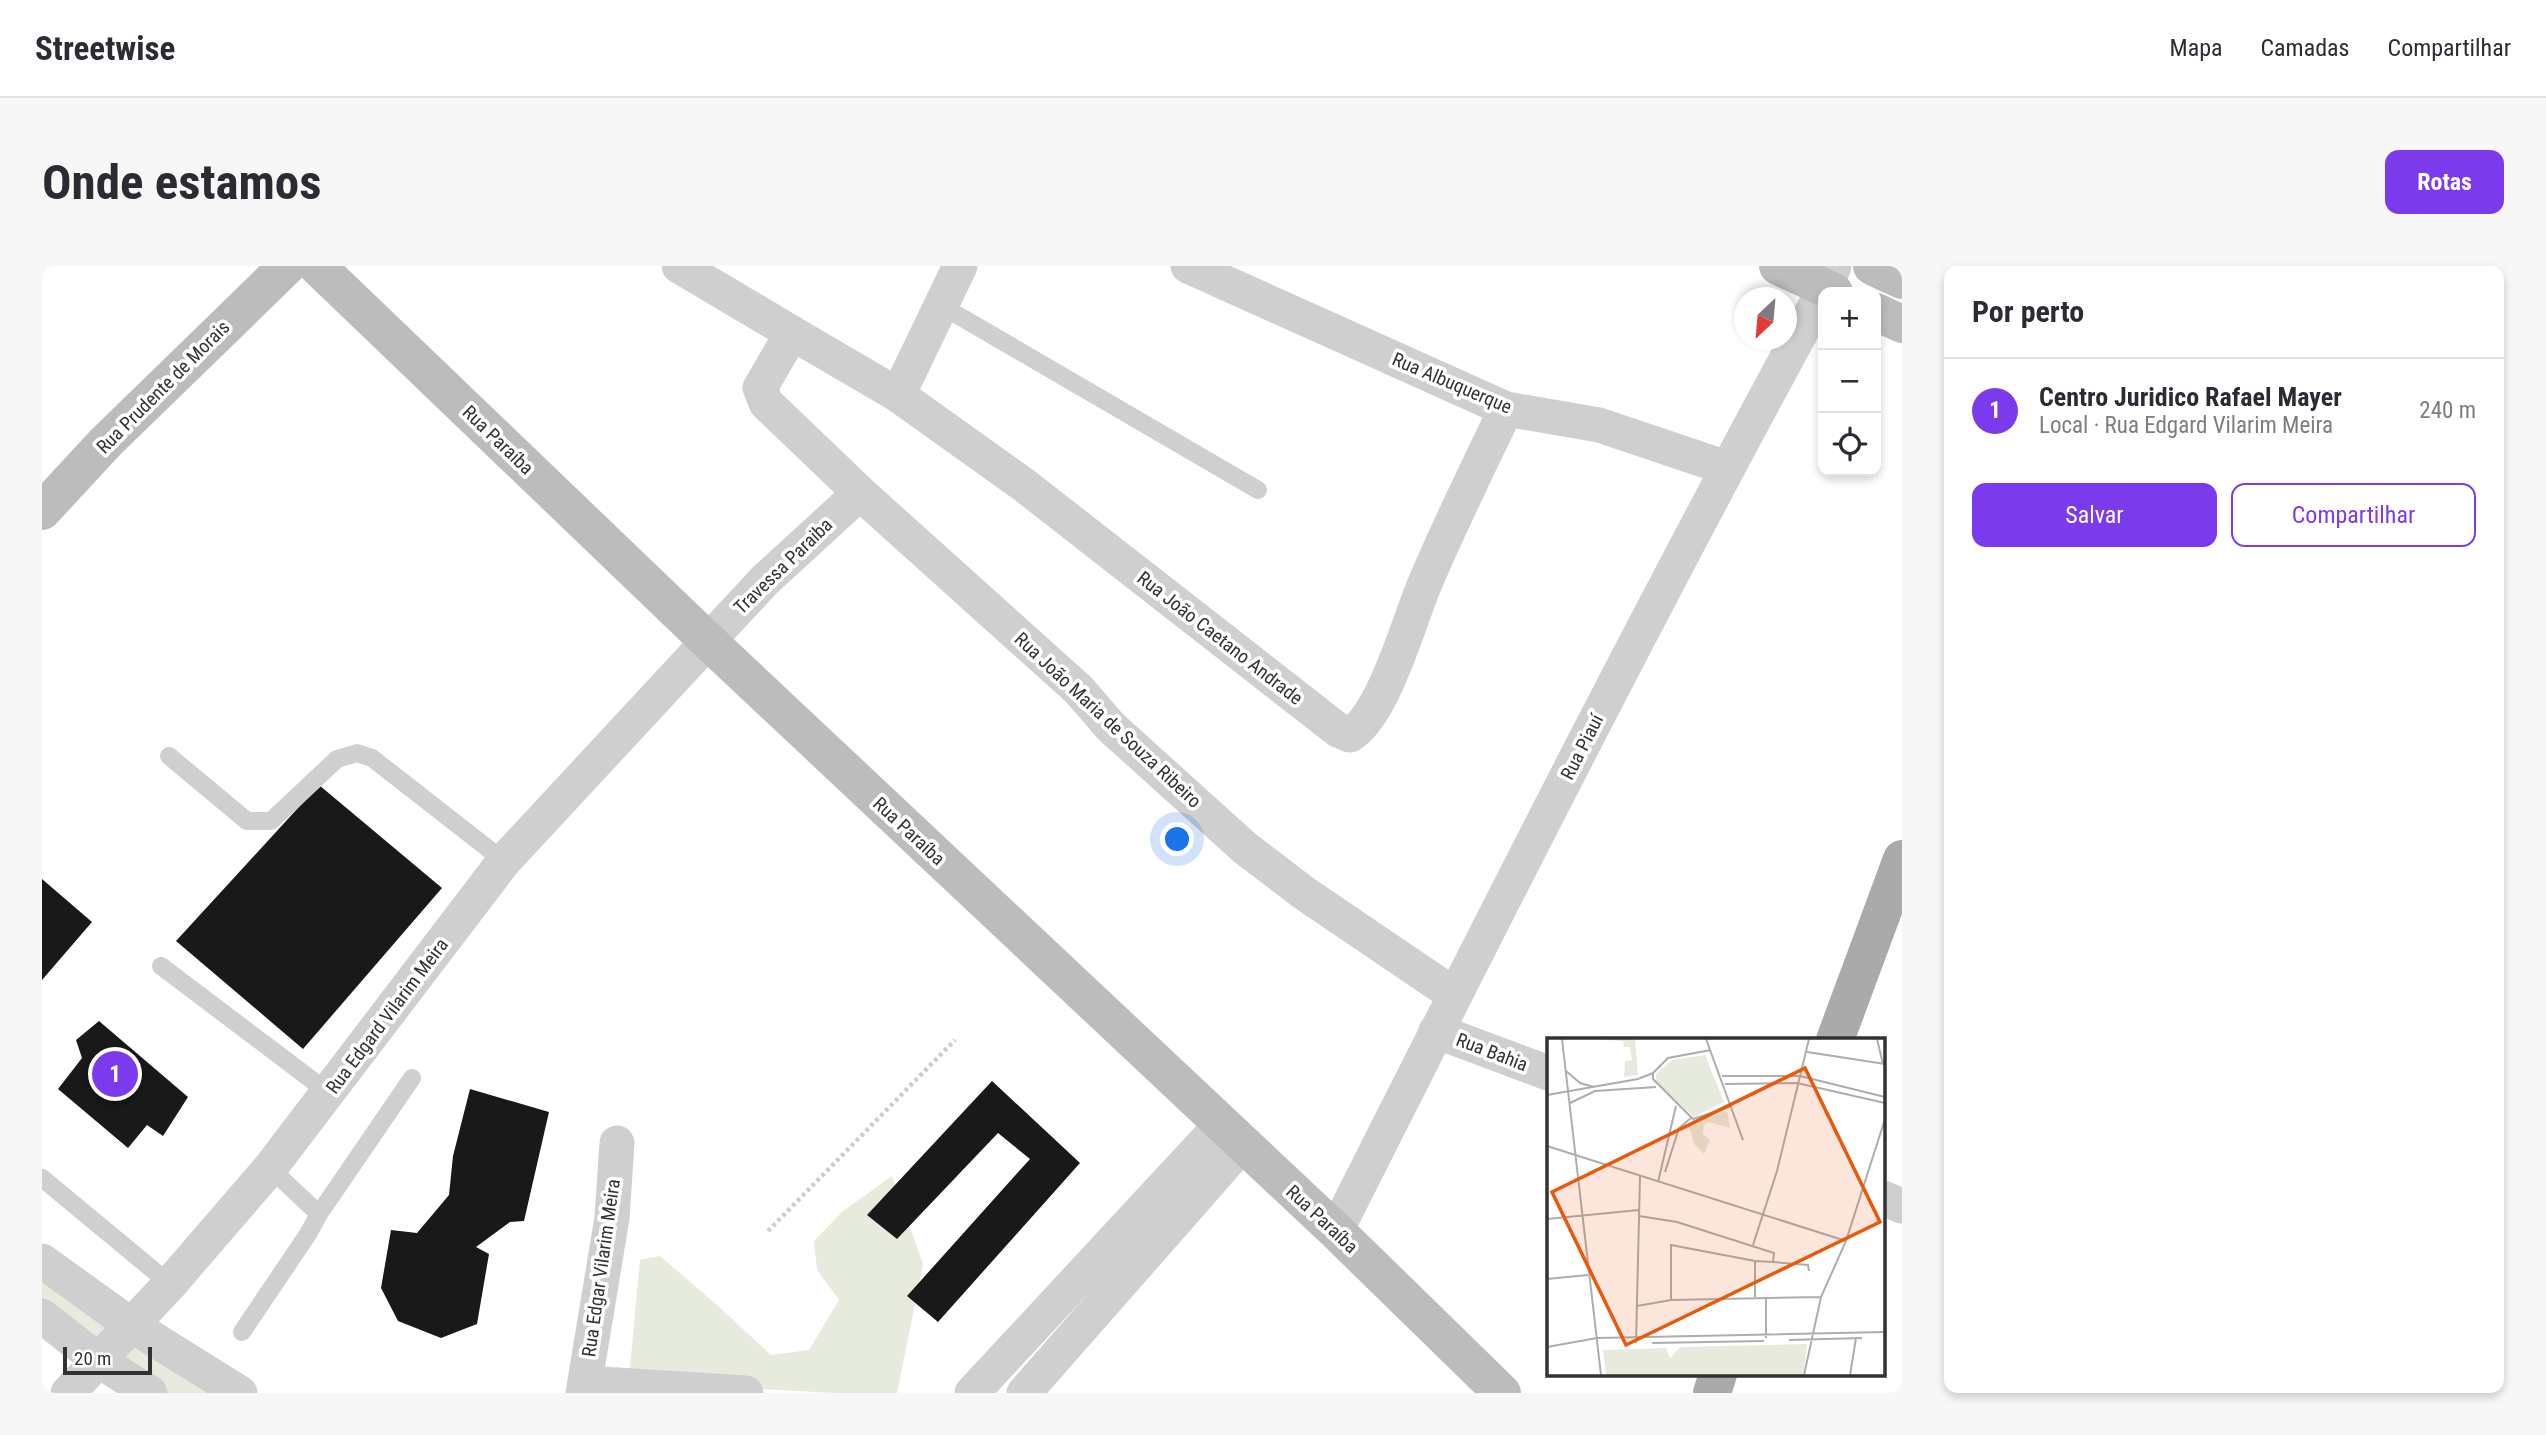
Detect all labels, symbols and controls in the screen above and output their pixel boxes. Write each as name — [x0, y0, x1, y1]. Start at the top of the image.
text: Streetwise — [35, 29, 175, 68]
text: Mapa — [2170, 34, 2223, 62]
text: Camadas — [2261, 34, 2350, 62]
text: Compartilhar — [2388, 34, 2511, 62]
button: Rotas — [2385, 150, 2504, 214]
text: Onde estamos — [42, 154, 322, 211]
north arrow — [1734, 287, 1797, 350]
map controls — [1818, 287, 1881, 476]
button: + — [1818, 287, 1881, 350]
text: Por perto — [1972, 294, 2084, 329]
street label: Rua Prudente de Morais — [92, 316, 234, 458]
street label: Rua Albuquerque — [1389, 348, 1515, 419]
button: − — [1818, 350, 1881, 413]
text: Centro Juridico Rafael Mayer — [2039, 382, 2342, 412]
text: 1 — [1989, 397, 2001, 424]
text: 240 m — [2419, 397, 2476, 424]
street label: Rua Paraíba — [458, 401, 538, 479]
text: Local · Rua Edgard Vilarim Meira — [2039, 412, 2333, 439]
button: locate — [1818, 413, 1881, 476]
button: Salvar — [1972, 483, 2217, 547]
button: Compartilhar — [2231, 483, 2476, 547]
street label: Travessa Paraiba — [729, 513, 837, 619]
street label: Rua João Caetano Andrade — [1133, 566, 1307, 710]
street label: Rua João Maria de Souza Ribeiro — [1010, 627, 1206, 813]
street label: Rua Piauí — [1556, 709, 1609, 784]
street label: Rua Paraíba — [868, 792, 950, 870]
your location — [1160, 822, 1194, 856]
street label: Rua Edgard Vilarim Meira — [321, 934, 453, 1098]
street label: Rua Bahia — [1453, 1028, 1531, 1076]
inset map — [1547, 1038, 1884, 1376]
pin: 1 — [92, 1048, 138, 1100]
street label: Rua Edgar Vilarim Meira — [577, 1178, 625, 1358]
street label: Rua Paraíba — [1281, 1180, 1363, 1258]
scale bar — [63, 1344, 152, 1376]
text: 20 m — [74, 1347, 111, 1370]

